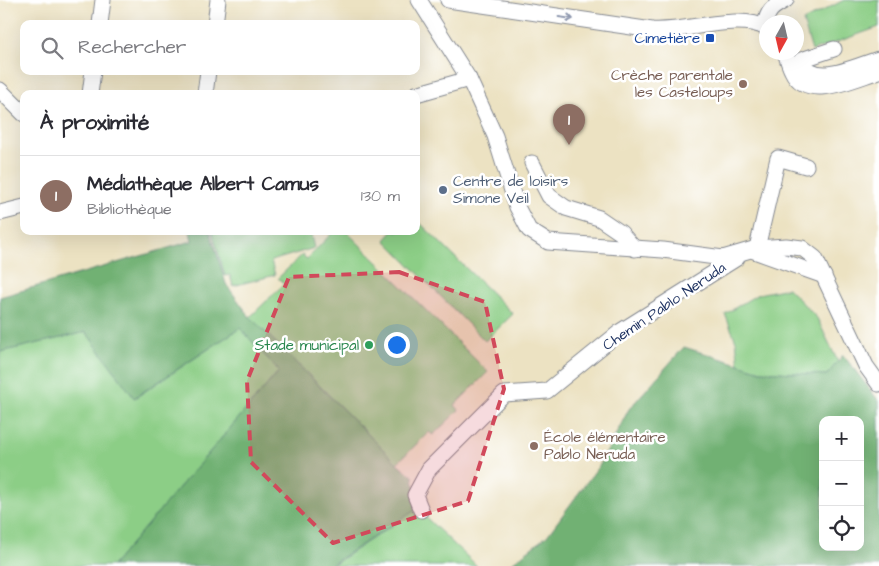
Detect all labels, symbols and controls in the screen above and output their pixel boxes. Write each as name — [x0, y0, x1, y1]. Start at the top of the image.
one-way arrow — [557, 13, 573, 23]
north arrow — [759, 15, 804, 60]
search box — [20, 20, 420, 75]
place label: Cimetière — [634, 28, 700, 49]
marker: Cimetière — [704, 32, 716, 44]
icon: search — [38, 34, 66, 62]
text: Rechercher — [78, 34, 186, 61]
place label: Crèche parentale les Casteloups — [611, 65, 733, 103]
marker: Crèche parentale les Casteloups — [737, 78, 749, 90]
pin: 1 — [553, 104, 585, 145]
text: À proximité — [40, 108, 149, 137]
text: Médiathèque Albert Camus — [87, 171, 319, 198]
place label: Centre de loisirs Simone Veil — [453, 171, 569, 209]
marker: Centre de loisirs Simone Veil — [437, 184, 449, 196]
text: 1 — [55, 185, 57, 207]
text: 130 m — [361, 185, 400, 207]
text: Bibliothèque — [87, 198, 172, 220]
street label: Chemin Pablo Neruda — [598, 257, 730, 356]
your location — [384, 332, 410, 358]
place label: Stade municipal — [255, 335, 359, 356]
marker: Stade municipal — [363, 339, 375, 351]
map controls — [819, 416, 864, 551]
button: + — [819, 416, 864, 461]
place label: École élémentaire Pablo Neruda — [544, 427, 666, 465]
marker: École élémentaire Pablo Neruda — [528, 440, 540, 452]
button: − — [819, 461, 864, 506]
button: locate — [819, 506, 864, 551]

